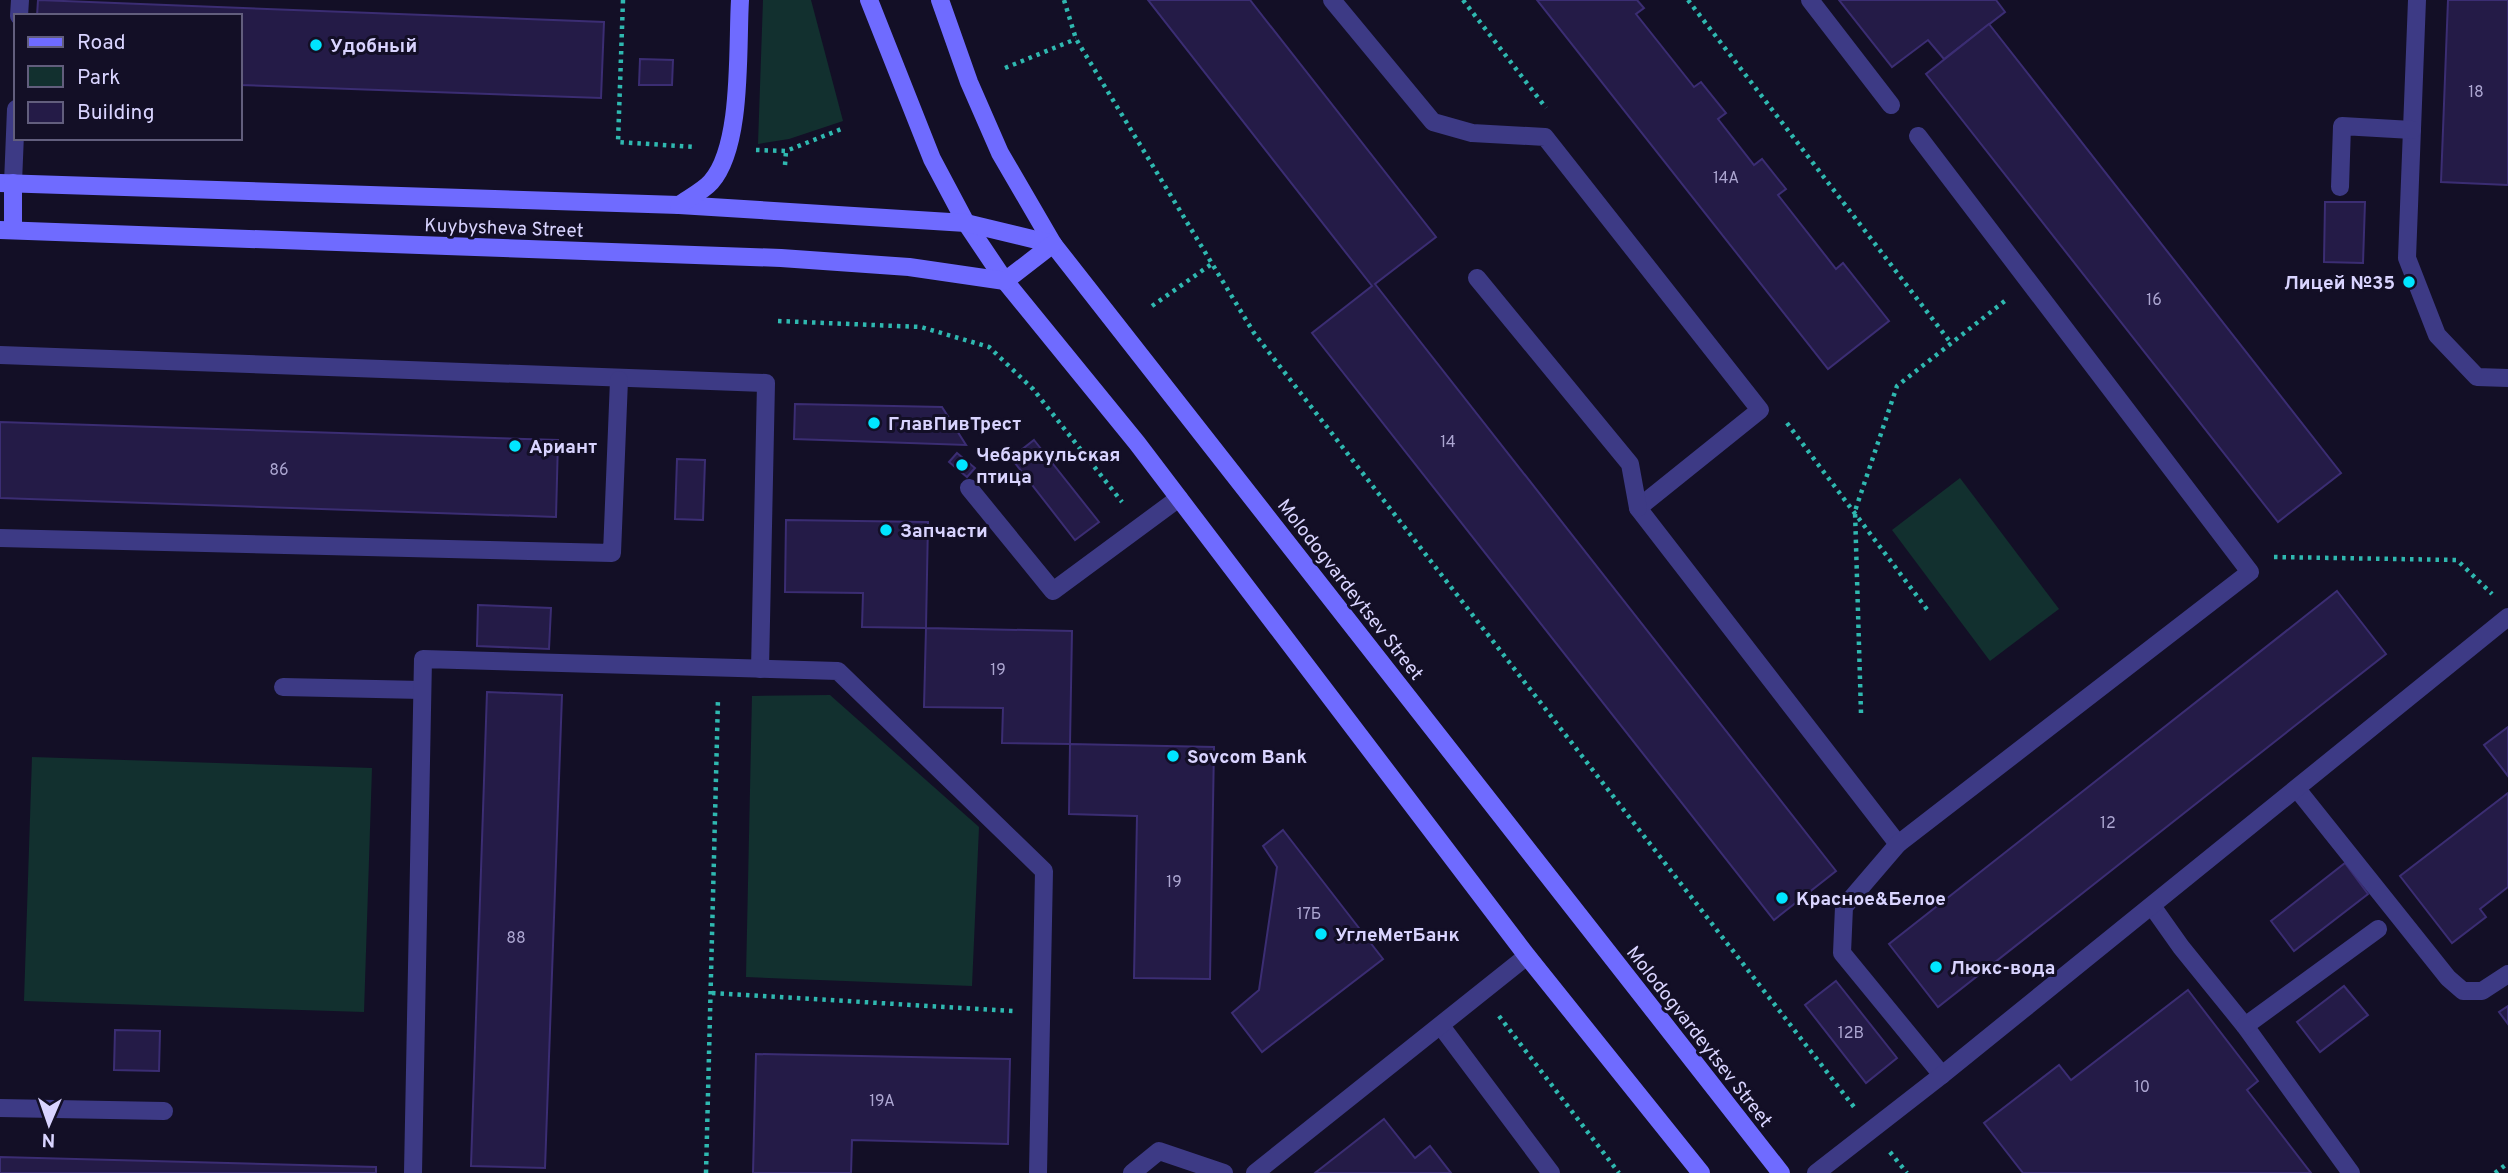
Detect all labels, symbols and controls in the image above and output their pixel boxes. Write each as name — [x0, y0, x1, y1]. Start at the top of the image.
legend — [14, 14, 242, 140]
text: Road — [77, 30, 126, 57]
place label: Удобный — [330, 35, 417, 59]
marker: Удобный — [308, 37, 324, 53]
text: Park — [77, 65, 120, 92]
house number: 18 — [2468, 83, 2484, 103]
text: Building — [77, 100, 155, 127]
house number: 14А — [1713, 169, 1739, 189]
street label: Kuybysheva Street — [424, 214, 584, 244]
place label: Лицей №35 — [2284, 272, 2395, 296]
marker: Лицей №35 — [2401, 274, 2417, 290]
house number: 16 — [2146, 291, 2162, 311]
place label: ГлавПивТрест — [888, 413, 1021, 437]
marker: ГлавПивТрест — [866, 415, 882, 431]
house number: 14 — [1440, 433, 1456, 453]
place label: Ариант — [529, 436, 597, 460]
marker: Ариант — [507, 438, 523, 454]
place label: Чебаркульская птица — [976, 444, 1121, 490]
marker: Чебаркульская птица — [954, 457, 970, 473]
house number: 86 — [269, 461, 289, 481]
street label: Molodogvardeytsev Street — [1271, 495, 1428, 686]
place label: Запчасти — [900, 520, 988, 544]
marker: Запчасти — [878, 522, 894, 538]
house number: 19 — [990, 661, 1006, 681]
place label: Sovcom Bank — [1187, 746, 1308, 770]
marker: Sovcom Bank — [1165, 748, 1181, 764]
house number: 12 — [2100, 814, 2116, 834]
house number: 19 — [1166, 873, 1182, 893]
place label: Красное&Белое — [1796, 888, 1946, 912]
marker: Красное&Белое — [1774, 890, 1790, 906]
house number: 17Б — [1297, 905, 1321, 925]
place label: УглеМетБанк — [1335, 924, 1460, 948]
marker: УглеМетБанк — [1313, 926, 1329, 942]
house number: 88 — [506, 929, 526, 949]
street label: Molodogvardeytsev Street — [1620, 942, 1777, 1133]
place label: Люкс-вода — [1950, 957, 2055, 981]
marker: Люкс-вода — [1928, 959, 1944, 975]
house number: 12В — [1838, 1024, 1864, 1044]
house number: 10 — [2134, 1078, 2150, 1098]
north arrow — [14, 1089, 84, 1159]
house number: 19А — [869, 1092, 895, 1112]
text: N — [41, 1127, 56, 1151]

